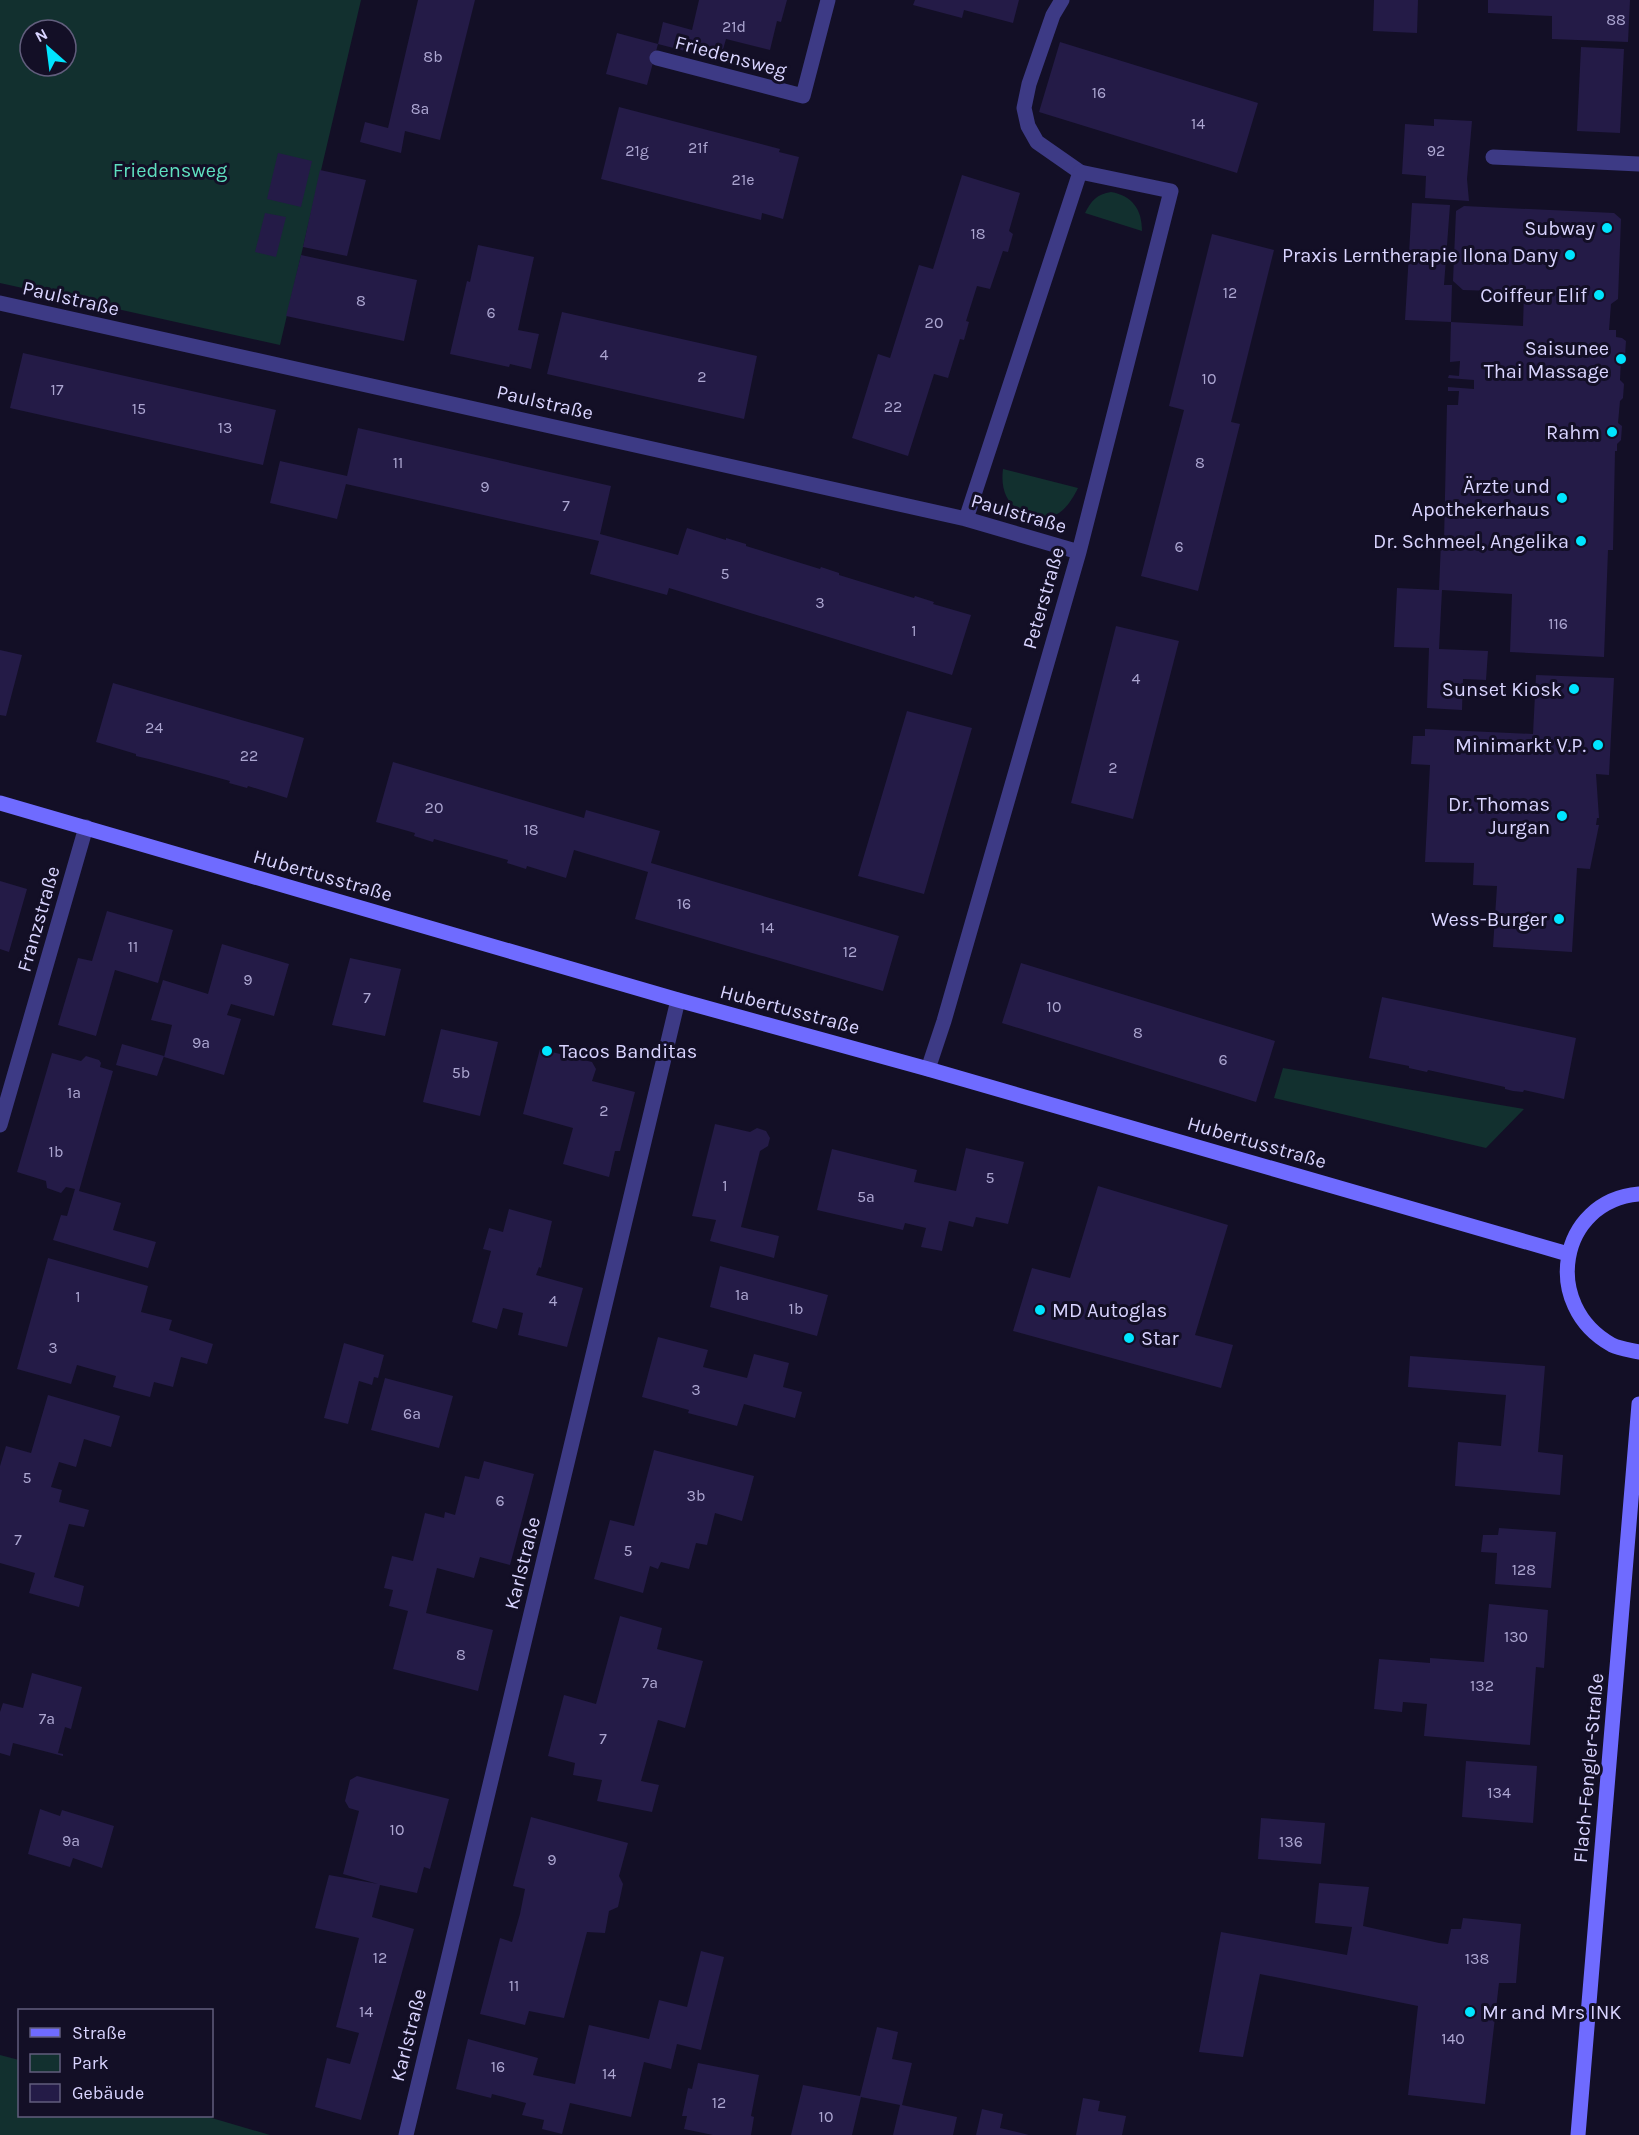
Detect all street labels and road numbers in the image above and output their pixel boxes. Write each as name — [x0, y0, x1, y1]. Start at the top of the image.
street label: Friedensweg — [672, 31, 789, 82]
street label: Paulstraße — [20, 276, 122, 321]
street label: Paulstraße — [494, 380, 596, 425]
street label: Paulstraße — [968, 489, 1069, 538]
street label: Peterstraße — [1018, 544, 1069, 652]
street label: Hubertusstraße — [251, 845, 395, 906]
street label: Franzstraße — [12, 864, 65, 975]
street label: Hubertusstraße — [717, 980, 862, 1039]
street label: Hubertusstraße — [1185, 1112, 1329, 1173]
street label: Karlstraße — [500, 1514, 545, 1612]
street label: Flach-Fengler-Straße — [1569, 1672, 1608, 1864]
street label: Karlstraße — [386, 1986, 431, 2084]

